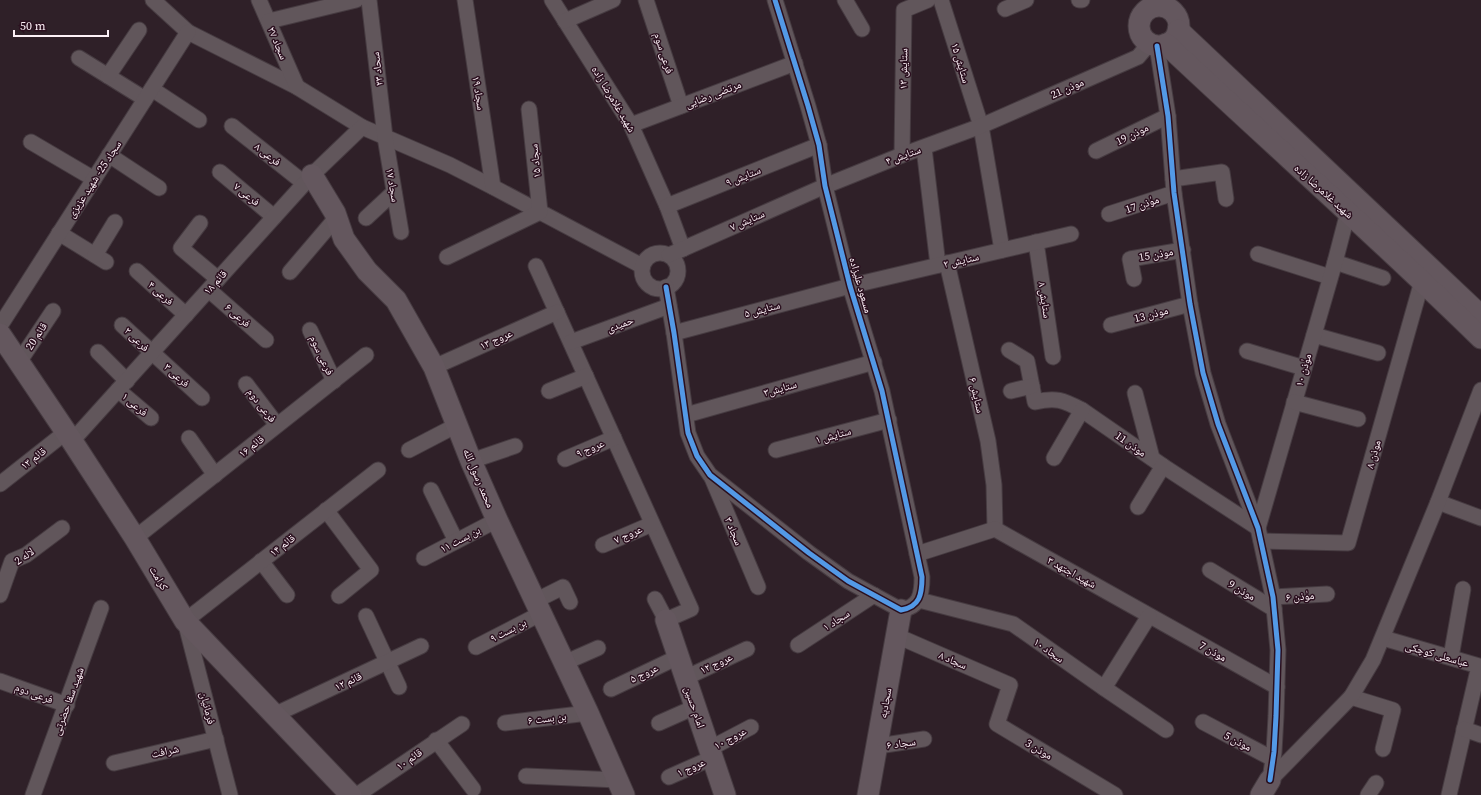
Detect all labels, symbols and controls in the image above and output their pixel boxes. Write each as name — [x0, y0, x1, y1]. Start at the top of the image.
scale bar — [14, 12, 108, 38]
text: 50 m — [20, 18, 46, 34]
street label: سجاد ۲۷ — [264, 24, 291, 62]
street label: فرعی سوم — [650, 31, 677, 76]
street label: ستایش ۱۵ — [947, 41, 974, 85]
street label: ستایش ۱۳ — [896, 48, 911, 90]
street label: سحاد ۲۳ — [368, 51, 387, 87]
street label: شهید غلامرضا زاده — [588, 63, 639, 135]
street label: سجاد ۱۹ — [468, 75, 489, 111]
street label: موذن 21 — [1048, 75, 1086, 102]
street label: مرتضی رضایی — [683, 77, 743, 112]
street label: موذن 19 — [1113, 120, 1151, 149]
street label: سجاد 25- شهید عزیزی — [64, 138, 125, 221]
street label: فرعی ۸ — [251, 139, 284, 170]
street label: ستایش ۴ — [883, 142, 923, 169]
street label: سجاد ۱۵ — [526, 143, 545, 179]
street label: شهید غلامرضا زاده — [1291, 161, 1356, 222]
street label: ستایش ۹ — [723, 163, 763, 190]
street label: سجاد ۱۷ — [382, 167, 403, 203]
street label: فرعی ۷ — [230, 179, 263, 210]
street label: موٰذن 17 — [1123, 192, 1161, 217]
street label: ستایش ۷ — [727, 206, 767, 235]
street label: موذن 15 — [1138, 244, 1174, 265]
street label: ستایش ۲ — [942, 249, 981, 272]
street label: مسعود علیزاده — [845, 255, 876, 315]
street label: قائم ۱۸ — [200, 266, 231, 298]
street label: فرعی ۴ — [145, 278, 177, 309]
street label: ستایش ۸ — [1034, 281, 1055, 319]
street label: ستایش ۵ — [743, 298, 782, 321]
street label: فرعی ۶ — [222, 300, 254, 331]
street label: موذن 13 — [1132, 303, 1170, 326]
street label: حمیدی — [605, 313, 636, 336]
street label: قائم 20 — [22, 319, 51, 353]
street label: فرعی ۲ — [121, 324, 153, 355]
street label: عروج ۱۳ — [477, 325, 515, 353]
street label: فرعی سوم — [306, 333, 337, 378]
street label: موٰذن ۱۰ — [1292, 352, 1315, 388]
street label: فرعی ۳ — [161, 360, 193, 391]
street label: ستایش ۶ — [965, 376, 988, 415]
street label: ستایش۳ — [762, 377, 799, 400]
street label: فرعی دوم — [243, 385, 280, 426]
street label: فرعی ۱ — [118, 389, 151, 420]
street label: ستایش ۱ — [814, 424, 853, 447]
street label: موذن 11 — [1112, 428, 1149, 461]
street label: قائم ۱۶ — [235, 431, 268, 461]
street label: عروج ۹ — [574, 436, 607, 461]
street label: موذن ۸ — [1362, 438, 1385, 470]
street label: قائم ۱۳ — [17, 443, 50, 473]
street label: محمد رسول الله — [459, 446, 498, 510]
street label: سجاد ۳ — [721, 515, 746, 548]
street label: عروج ۷ — [612, 521, 645, 547]
street label: بن بست ۱۱ — [437, 523, 483, 556]
street label: قائم ۱۴ — [266, 530, 299, 560]
street label: لاله 2 — [11, 544, 37, 569]
street label: شهید اجتهد ۳ — [1045, 553, 1099, 592]
street label: کرامت — [146, 563, 172, 593]
street label: موذن 9 — [1225, 576, 1258, 604]
street label: موٰذن ۶ — [1285, 588, 1315, 605]
street label: سجاد ۱ — [820, 606, 853, 635]
street label: بن بست ۹ — [488, 615, 529, 646]
street label: سجاد ۱۰ — [1030, 634, 1067, 666]
street label: موذن 7 — [1196, 638, 1229, 665]
street label: عباسعلی کوچکی — [1403, 638, 1471, 671]
street label: سجاد ۸ — [936, 648, 969, 673]
street label: عروج ۱۲ — [697, 649, 735, 678]
street label: عروج ۵ — [628, 660, 661, 687]
street label: شهید سقا حضرتی — [49, 665, 88, 737]
street label: قائم ۱۲ — [332, 668, 365, 694]
street label: فرعی دوم — [13, 680, 55, 707]
street label: امام حسین — [680, 684, 709, 730]
street label: سجادیه — [875, 687, 896, 719]
street label: فرمانیان — [196, 690, 219, 726]
street label: بن بست ۶ — [527, 709, 567, 728]
street label: عروج ۱۰ — [711, 723, 749, 753]
street label: موذن 5 — [1221, 728, 1254, 755]
street label: سجاد ۶ — [885, 734, 917, 753]
street label: موذن 3 — [1022, 735, 1055, 763]
street label: شرافت — [150, 741, 180, 762]
street label: قائم ۱۰ — [393, 745, 426, 774]
street label: عروج ۱ — [675, 754, 708, 780]

